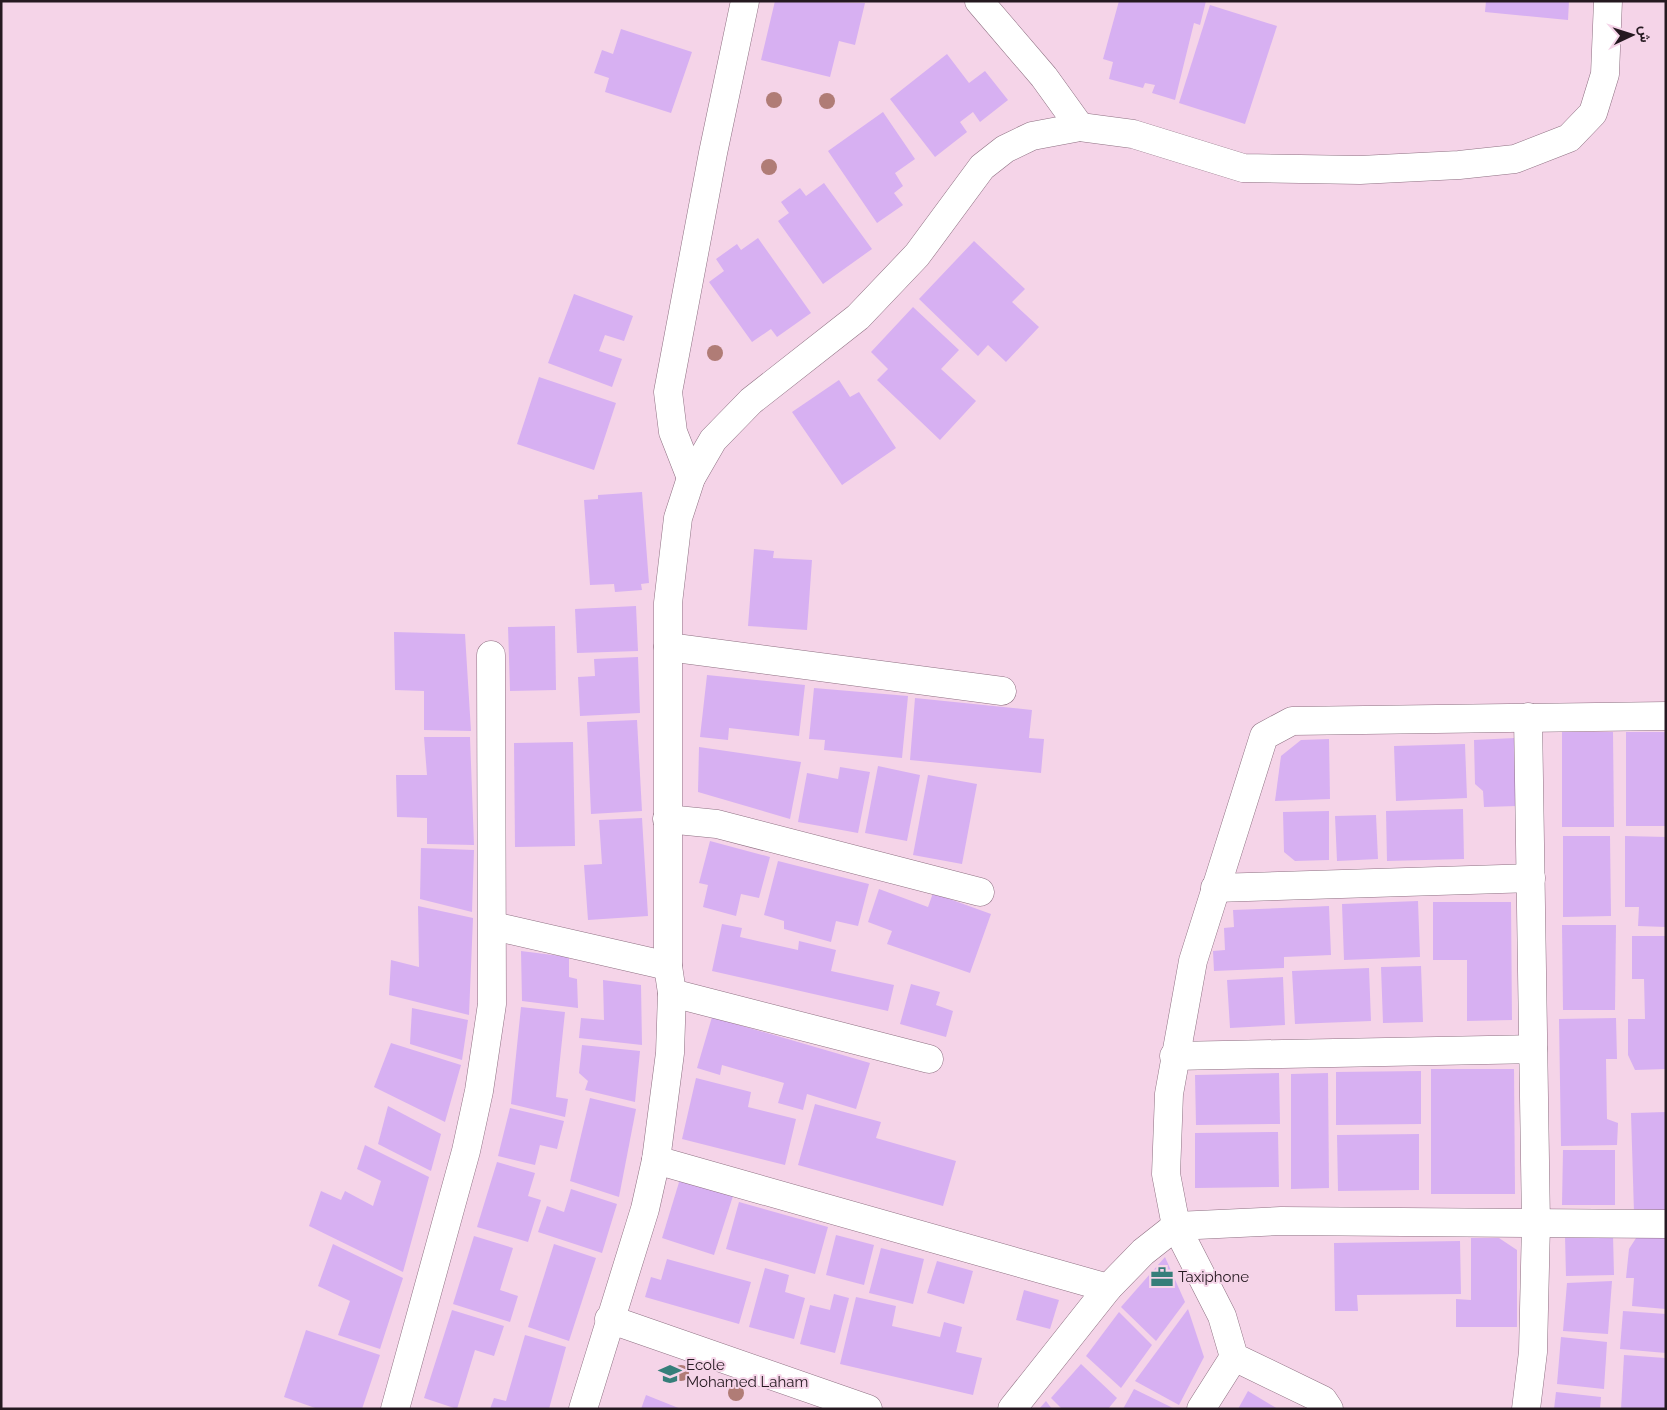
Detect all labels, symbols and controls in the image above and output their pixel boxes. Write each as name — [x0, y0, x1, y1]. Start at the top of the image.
north arrow — [1607, 10, 1657, 60]
text: ش — [1635, 25, 1654, 43]
office icon: Taxiphone — [1149, 1264, 1175, 1290]
place label: Taxiphone — [1178, 1268, 1249, 1286]
place label: Ecole Mohamed Laham — [686, 1356, 808, 1391]
school or university icon: Ecole Mohamed Laham — [657, 1361, 683, 1387]

